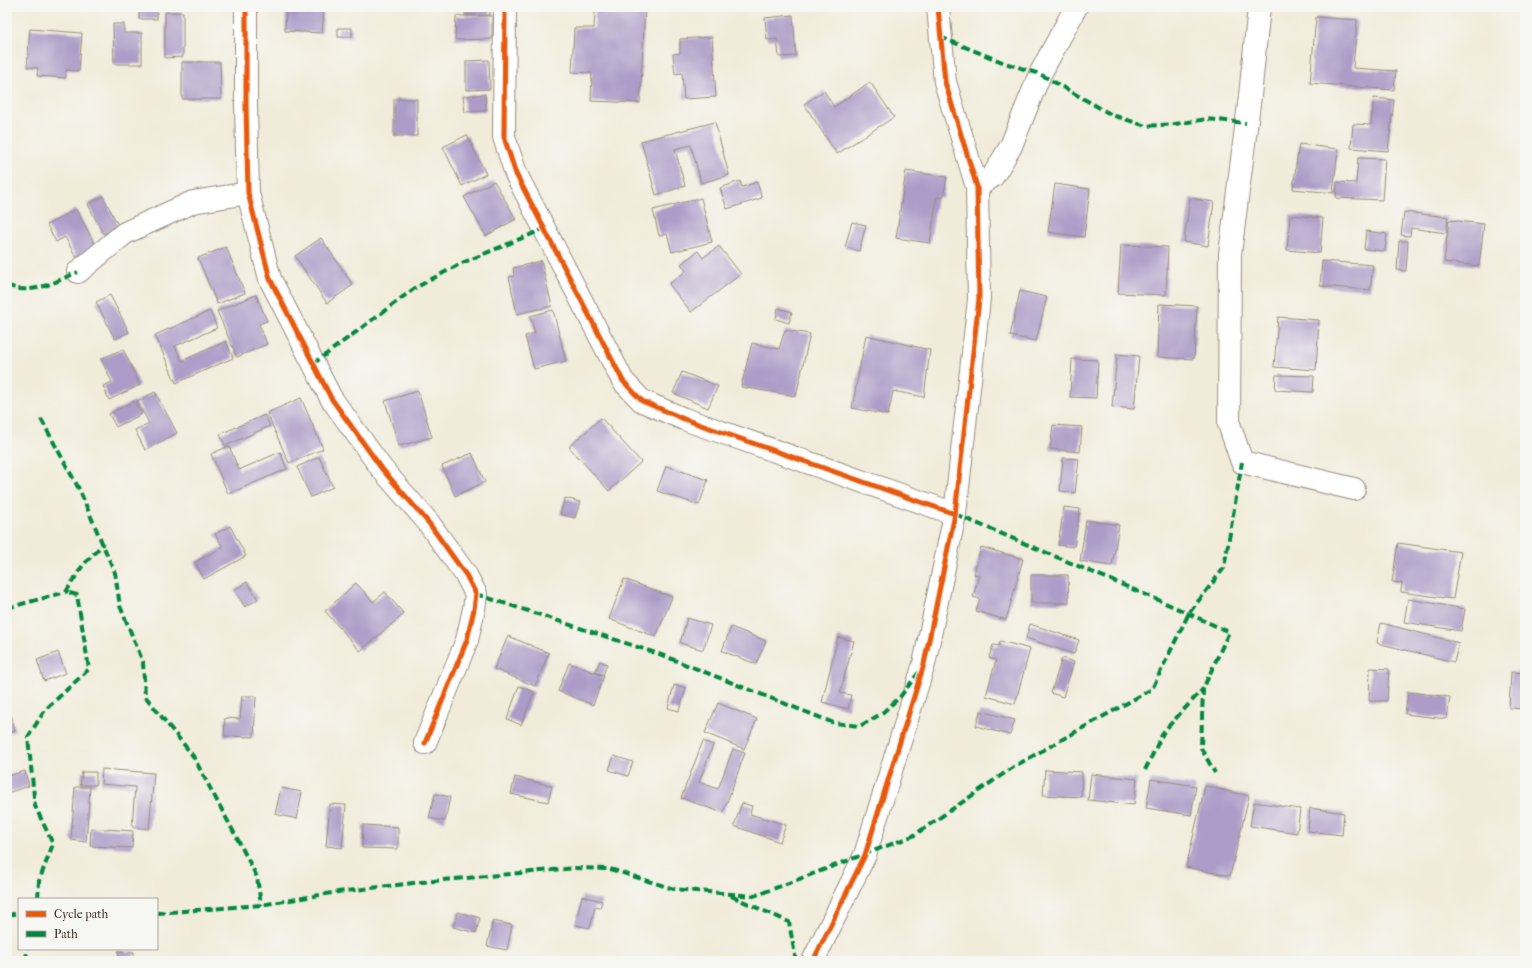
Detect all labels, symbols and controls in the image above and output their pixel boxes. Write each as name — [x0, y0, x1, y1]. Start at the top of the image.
legend — [18, 898, 158, 950]
text: Cycle path — [54, 907, 109, 921]
text: Path — [54, 927, 78, 941]

